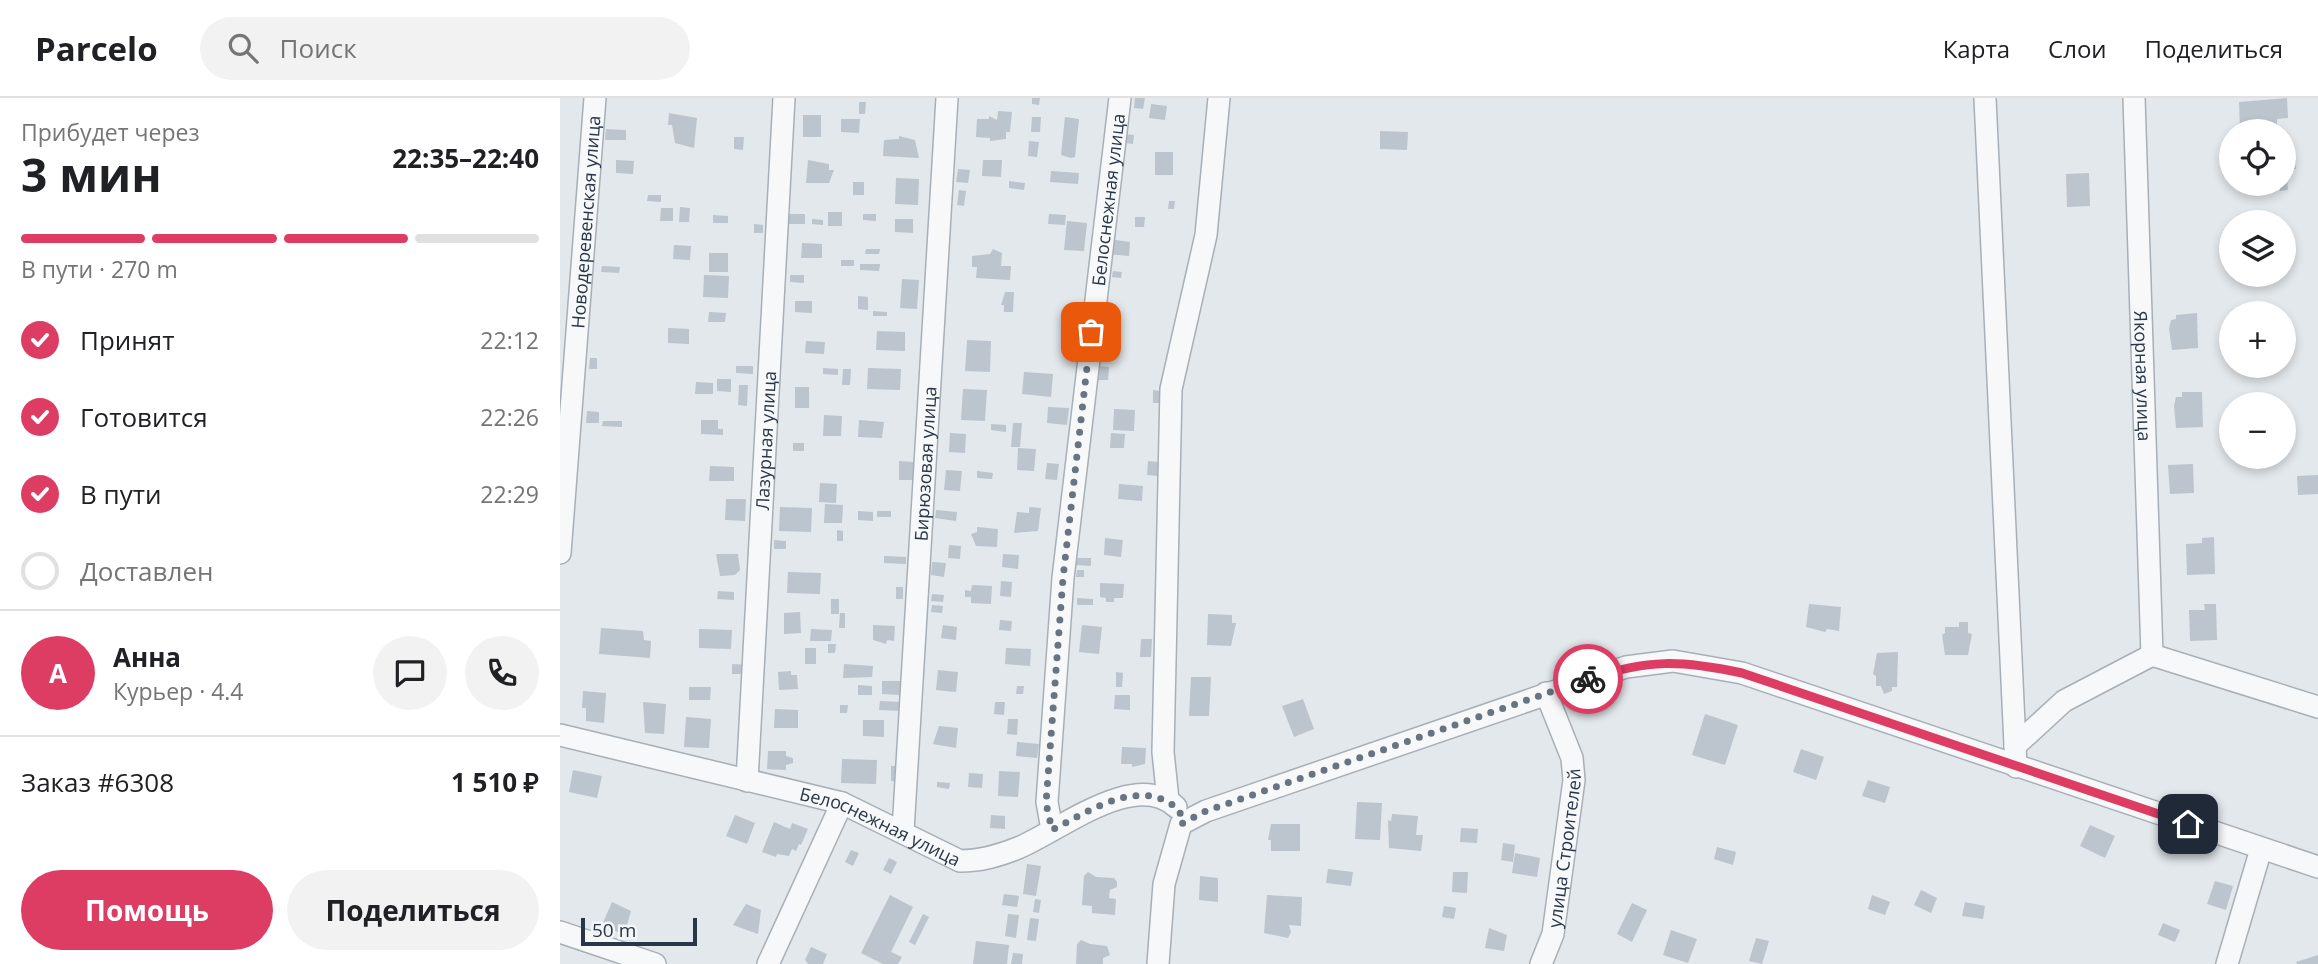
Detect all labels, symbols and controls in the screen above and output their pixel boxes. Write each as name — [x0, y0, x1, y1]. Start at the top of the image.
search box — [200, 17, 690, 80]
text: Parcelo — [35, 26, 158, 71]
icon: search — [224, 29, 262, 67]
text: Поиск — [280, 30, 357, 66]
text: Карта — [1943, 32, 2010, 65]
text: Слои — [2048, 32, 2107, 65]
text: Поделиться — [2145, 32, 2283, 65]
street label: Белоснежная улица — [1086, 112, 1130, 287]
street label: Новодеревенская улица — [565, 115, 606, 329]
text: Прибудет через — [21, 116, 200, 148]
map controls — [2219, 119, 2296, 469]
button: locate — [2219, 119, 2296, 196]
text: 22:35–22:40 — [392, 140, 539, 176]
text: 3 мин — [21, 143, 162, 205]
button: layers — [2219, 210, 2296, 287]
text: В пути · 270 m — [21, 253, 178, 285]
button: + — [2219, 301, 2296, 378]
pin — [1061, 302, 1121, 362]
street label: Якорная улица — [2129, 310, 2157, 442]
icon: bag — [1072, 313, 1110, 351]
icon: check — [21, 321, 59, 359]
text: Принят — [80, 322, 174, 358]
text: 22:12 — [480, 324, 539, 356]
street label: Лазурная улица — [750, 370, 781, 511]
street label: Бирюзовая улица — [908, 386, 942, 542]
button: − — [2219, 392, 2296, 469]
icon: check — [21, 398, 59, 436]
text: Готовится — [80, 399, 208, 435]
text: 22:26 — [480, 401, 539, 433]
icon: check — [21, 475, 59, 513]
text: В пути — [80, 476, 161, 512]
text: 22:29 — [480, 478, 539, 510]
text: Доставлен — [80, 553, 213, 589]
button: chat — [373, 636, 447, 710]
button: phone — [465, 636, 539, 710]
text: Анна — [113, 639, 181, 675]
courier — [1553, 644, 1623, 714]
text: А — [49, 655, 67, 691]
icon: bike — [1569, 660, 1607, 698]
text: Курьер · 4.4 — [113, 675, 244, 707]
text: Заказ #6308 — [21, 764, 174, 800]
text: 1 510 ₽ — [451, 764, 539, 800]
street label: улица Строителей — [1542, 768, 1586, 929]
street label: Белоснежная улица — [797, 781, 965, 871]
pin — [2158, 794, 2218, 854]
icon: home — [2169, 805, 2207, 843]
button: Помощь — [21, 870, 273, 950]
button: Поделиться — [287, 870, 539, 950]
scale bar — [581, 915, 696, 947]
text: 50 m — [592, 917, 636, 943]

